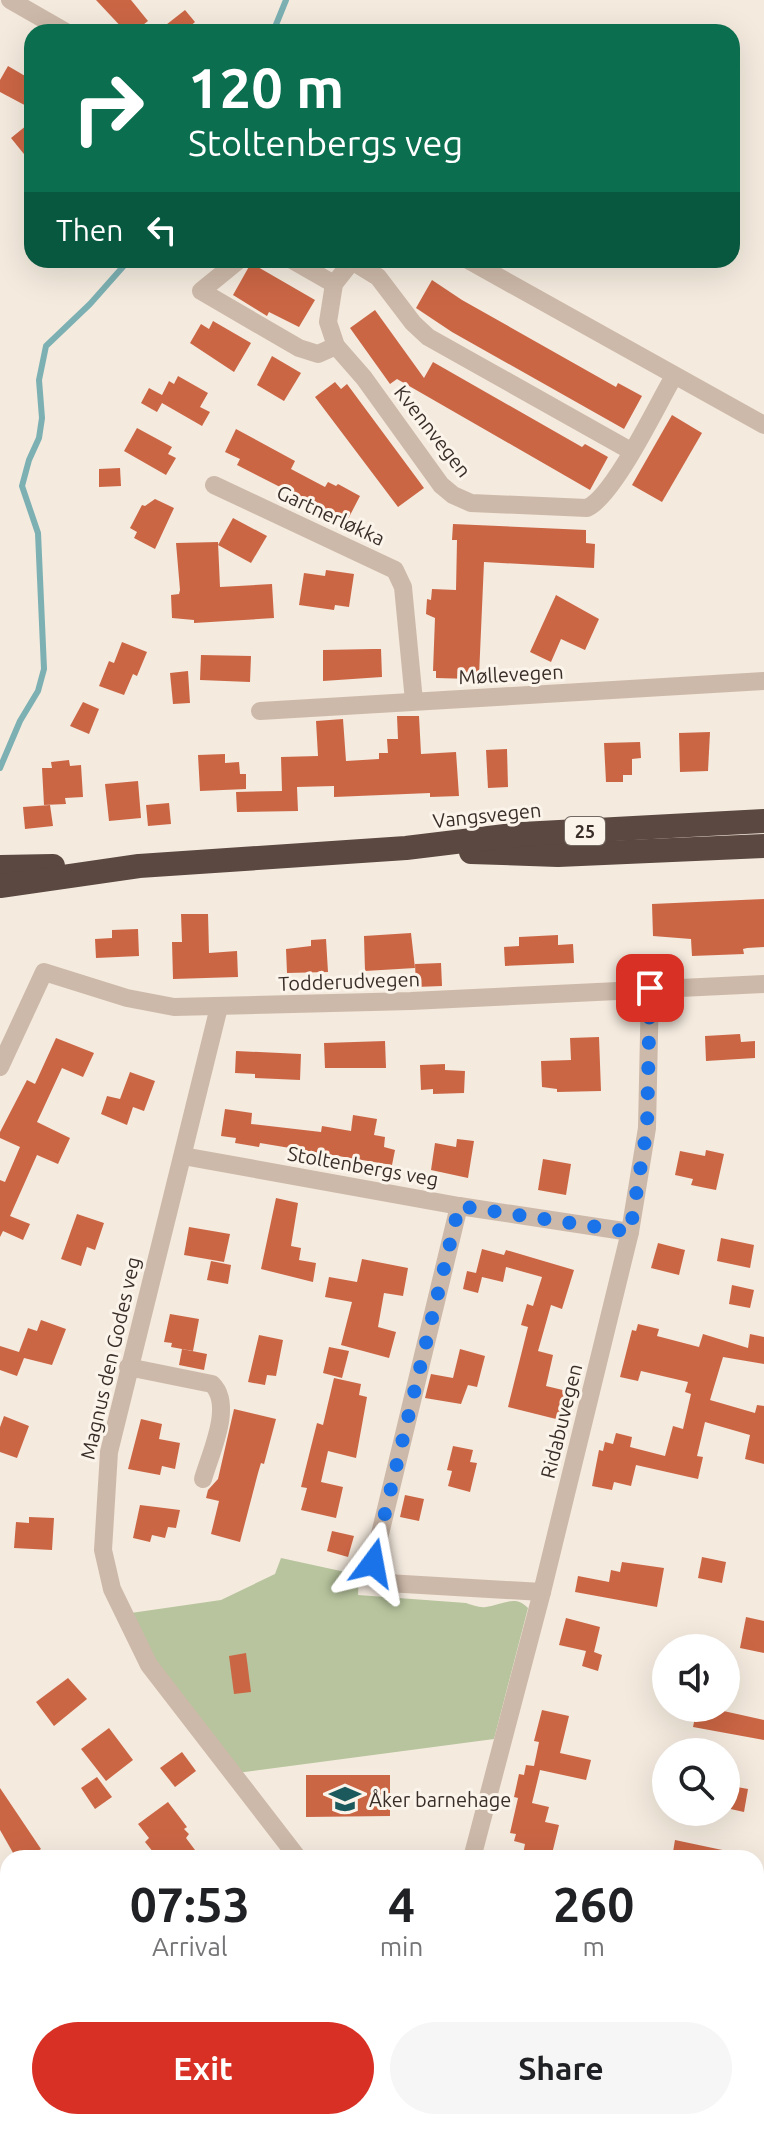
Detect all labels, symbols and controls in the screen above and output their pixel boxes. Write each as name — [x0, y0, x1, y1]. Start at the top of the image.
icon: right — [56, 56, 160, 160]
text: 120 m — [188, 56, 344, 119]
text: Stoltenbergs veg — [188, 122, 463, 163]
icon: left — [140, 208, 184, 252]
text: Then — [56, 213, 124, 247]
street label: Kvennvegen — [390, 380, 476, 482]
street label: Gartnerløkka — [273, 480, 389, 550]
street label: Møllevegen — [458, 660, 564, 688]
street label: Vangsvegen — [432, 798, 542, 832]
road number: 25 — [565, 817, 605, 845]
pin — [616, 954, 684, 1022]
icon: arrive — [628, 966, 672, 1010]
street label: Todderudvegen — [278, 967, 420, 995]
street label: Stoltenbergs veg — [286, 1141, 440, 1191]
street label: Magnus den Godes veg — [75, 1254, 145, 1462]
street label: Ridabuvegen — [536, 1361, 586, 1481]
position arrow — [331, 1521, 415, 1605]
map controls — [652, 1634, 740, 1826]
button: sound — [652, 1634, 740, 1722]
button: search — [652, 1738, 740, 1826]
school or university icon: Åker barnehage — [328, 1782, 362, 1816]
place label: Åker barnehage — [369, 1788, 511, 1811]
text: 07:53 — [130, 1877, 250, 1931]
text: 4 — [388, 1877, 415, 1931]
text: 260 — [553, 1877, 634, 1931]
text: Arrival — [152, 1932, 228, 1961]
text: min — [380, 1932, 423, 1961]
text: m — [582, 1932, 605, 1961]
button: Exit — [32, 2022, 374, 2114]
button: Share — [390, 2022, 732, 2114]

